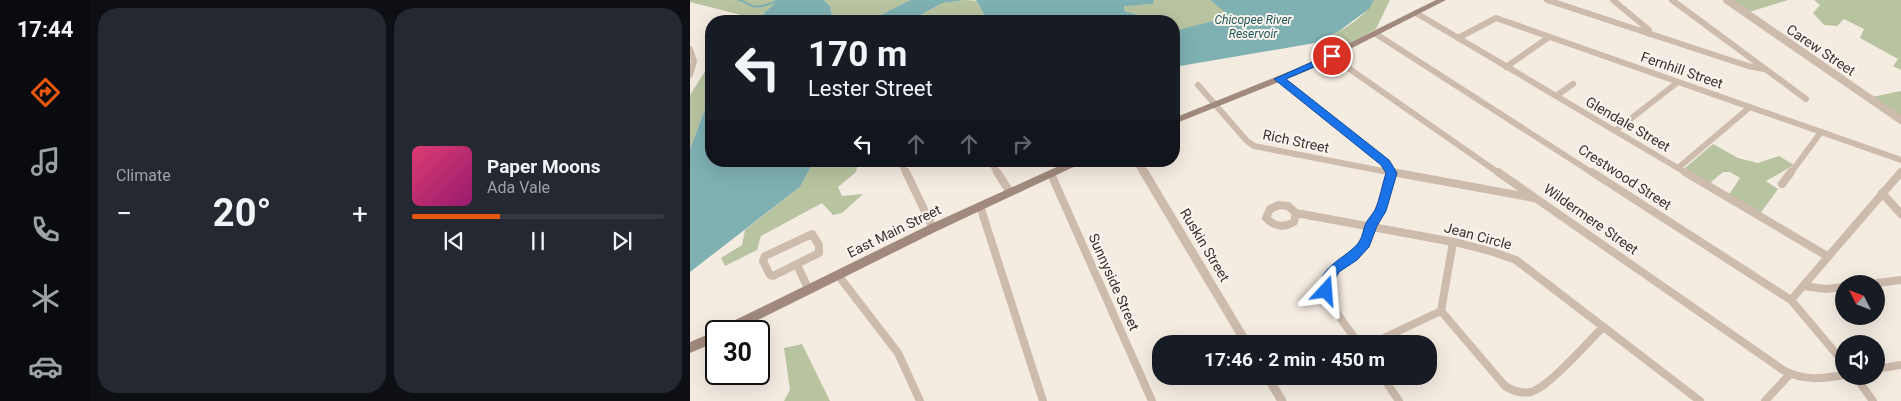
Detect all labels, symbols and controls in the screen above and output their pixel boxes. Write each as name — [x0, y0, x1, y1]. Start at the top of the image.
water label: Chicopee River Reservoir — [1214, 13, 1293, 41]
text: 17:44 — [17, 17, 73, 42]
street label: Carew Street — [1783, 21, 1859, 79]
text: 170 m — [808, 34, 907, 75]
icon: left — [725, 35, 790, 100]
pin — [1311, 35, 1353, 77]
icon: arrive — [1318, 42, 1346, 70]
street label: Fernhill Street — [1639, 48, 1726, 92]
icon: directions — [28, 75, 63, 110]
text: Lester Street — [808, 76, 933, 101]
street label: Glendale Street — [1583, 93, 1673, 155]
street label: Rich Street — [1261, 126, 1331, 156]
icon: left — [849, 130, 877, 158]
icon: ahead — [902, 130, 930, 158]
icon: ahead — [955, 130, 983, 158]
icon: right — [1008, 130, 1036, 158]
street label: Crestwood Street — [1575, 141, 1675, 213]
icon: music — [28, 144, 63, 179]
text: Paper Moons — [487, 155, 600, 178]
text: Climate — [116, 166, 171, 185]
text: Ada Vale — [487, 178, 550, 197]
street label: Wildermere Street — [1541, 180, 1642, 258]
text: 20° — [213, 191, 271, 235]
text: − — [116, 197, 132, 230]
text: + — [352, 197, 368, 230]
street label: East Main Street — [845, 201, 944, 261]
street label: Ruskin Street — [1177, 206, 1233, 285]
icon: phone — [28, 212, 63, 247]
street label: Jean Circle — [1442, 219, 1514, 253]
icon: previous — [440, 227, 468, 255]
icon: pause — [524, 227, 552, 255]
icon: next — [608, 227, 636, 255]
street label: Sunnyside Street — [1085, 231, 1143, 333]
position arrow — [1299, 264, 1351, 316]
north arrow — [1835, 275, 1885, 325]
map controls — [1835, 275, 1885, 385]
icon: climate — [28, 281, 63, 316]
speed limit sign: 30 — [705, 320, 770, 385]
button: sound — [1835, 335, 1885, 385]
text: 17:46 · 2 min · 450 m — [1204, 348, 1385, 371]
icon: car — [28, 349, 63, 384]

